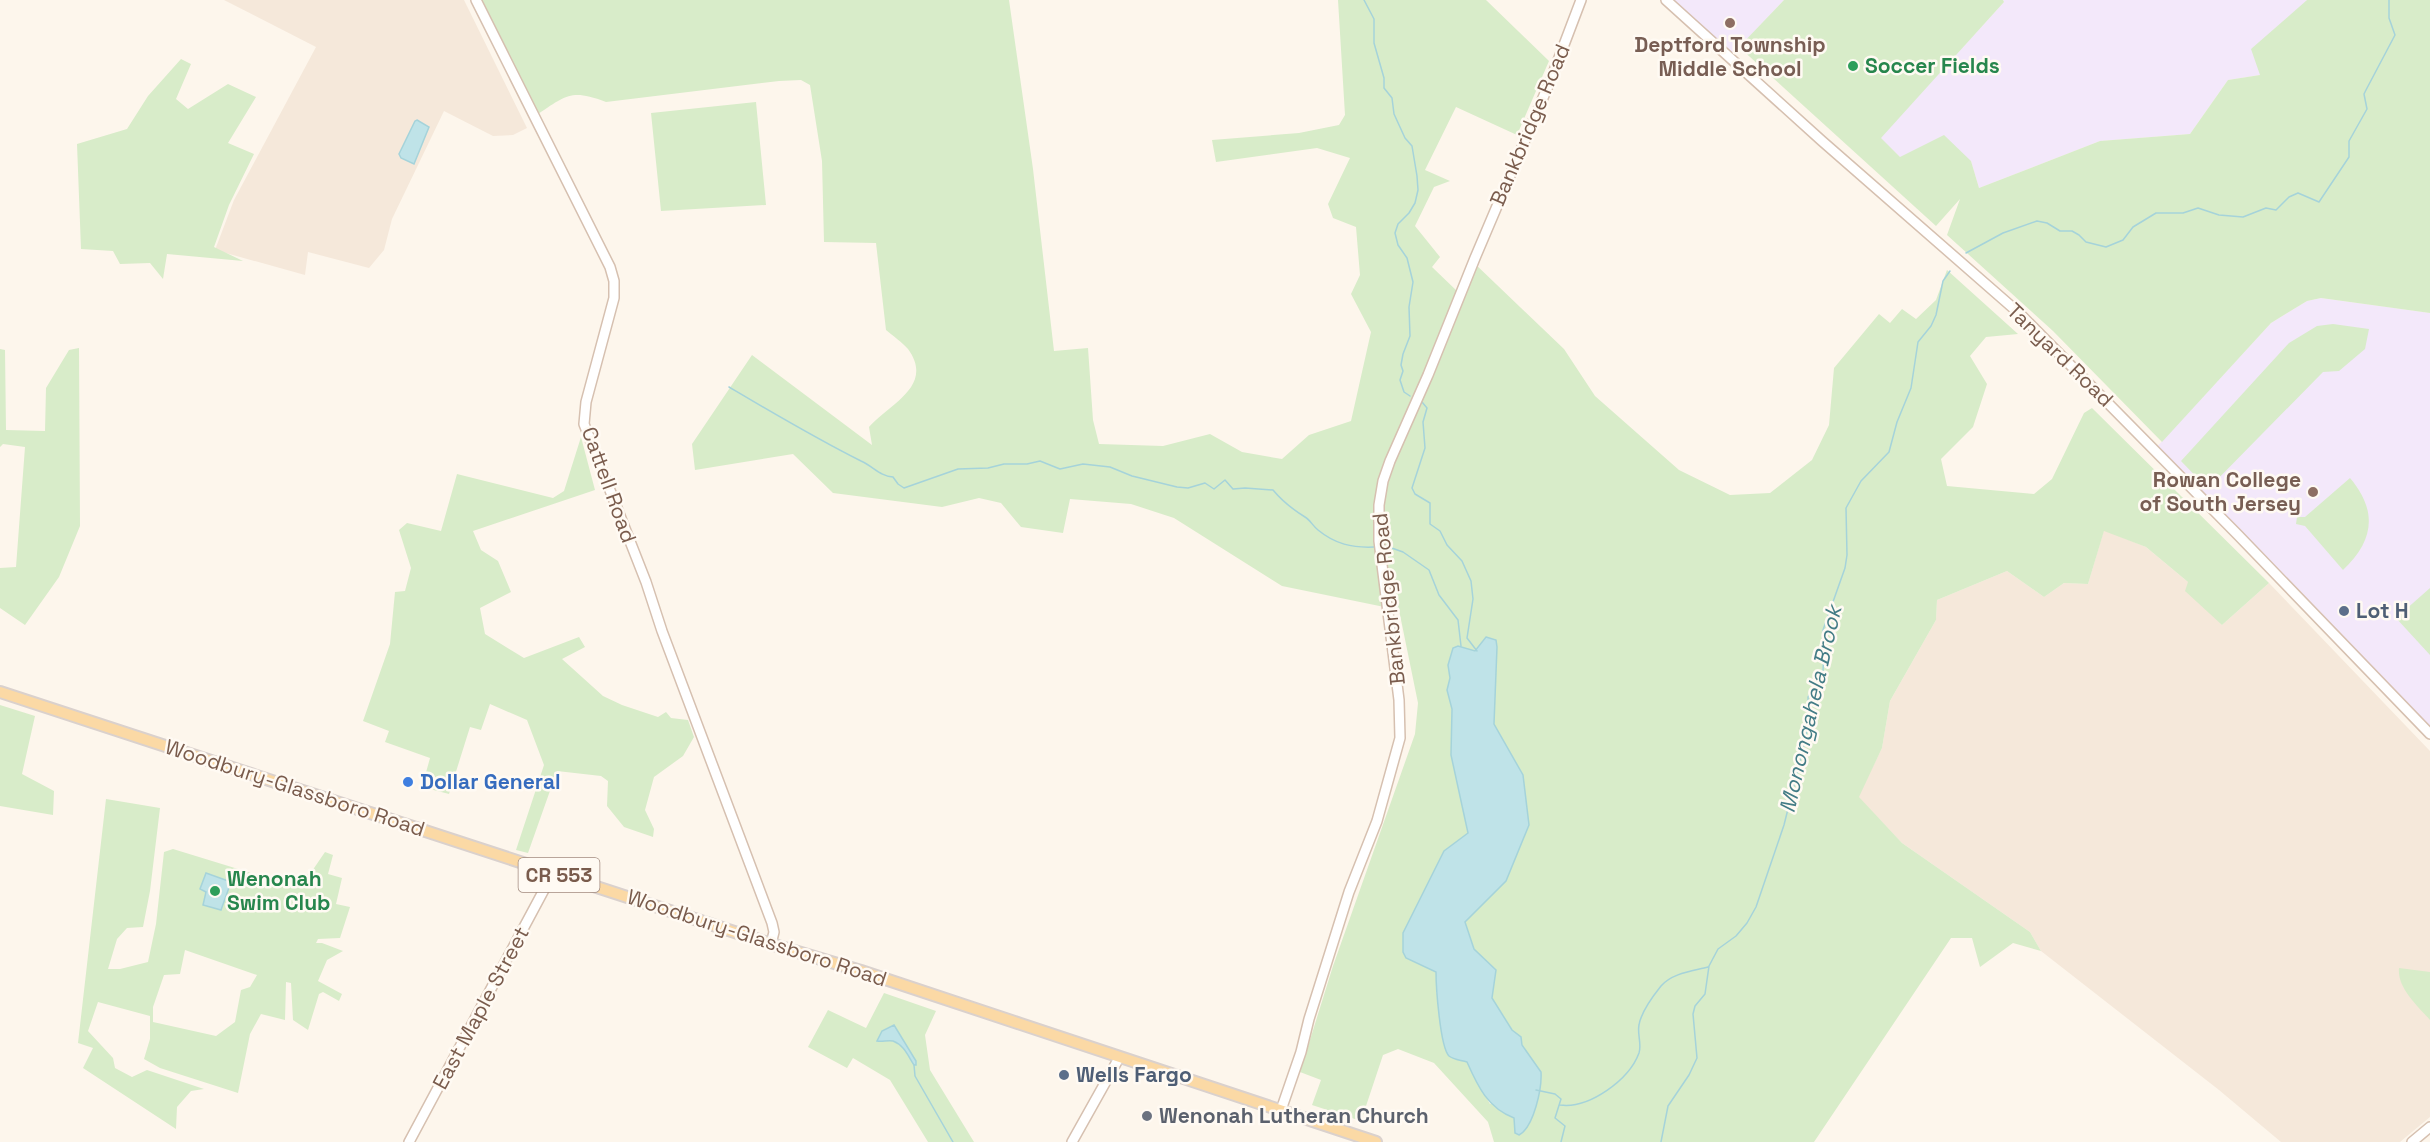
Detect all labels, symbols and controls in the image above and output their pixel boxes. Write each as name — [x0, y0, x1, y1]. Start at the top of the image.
marker: Deptford Township Middle School — [1723, 16, 1737, 30]
place label: Deptford Township Middle School — [1634, 31, 1826, 82]
street label: Bankbridge Road — [1483, 40, 1576, 210]
place label: Soccer Fields — [1865, 52, 2000, 79]
marker: Soccer Fields — [1846, 59, 1860, 73]
street label: Tanyard Road — [2001, 297, 2119, 412]
street label: Cattell Road — [576, 423, 643, 547]
place label: Rowan College of South Jersey — [2139, 466, 2301, 517]
marker: Rowan College of South Jersey — [2306, 485, 2320, 499]
street label: Bankbridge Road — [1366, 512, 1411, 687]
place label: Lot H — [2356, 597, 2409, 624]
water label: Monongahela Brook — [1773, 601, 1848, 815]
marker: Lot H — [2337, 604, 2351, 618]
street label: Woodbury-Glassboro Road — [162, 733, 428, 842]
place label: Dollar General — [420, 768, 561, 795]
marker: Dollar General — [401, 775, 415, 789]
road number: CR 553 — [518, 858, 600, 892]
place label: Wenonah Swim Club — [227, 865, 331, 916]
street label: Woodbury-Glassboro Road — [624, 883, 890, 992]
marker: Wenonah Swim Club — [208, 884, 222, 898]
street label: East Maple Street — [426, 922, 535, 1094]
place label: Wells Fargo — [1076, 1061, 1192, 1088]
marker: Wells Fargo — [1057, 1068, 1071, 1082]
place label: Wenonah Lutheran Church — [1159, 1102, 1429, 1129]
marker: Wenonah Lutheran Church — [1140, 1109, 1154, 1123]

